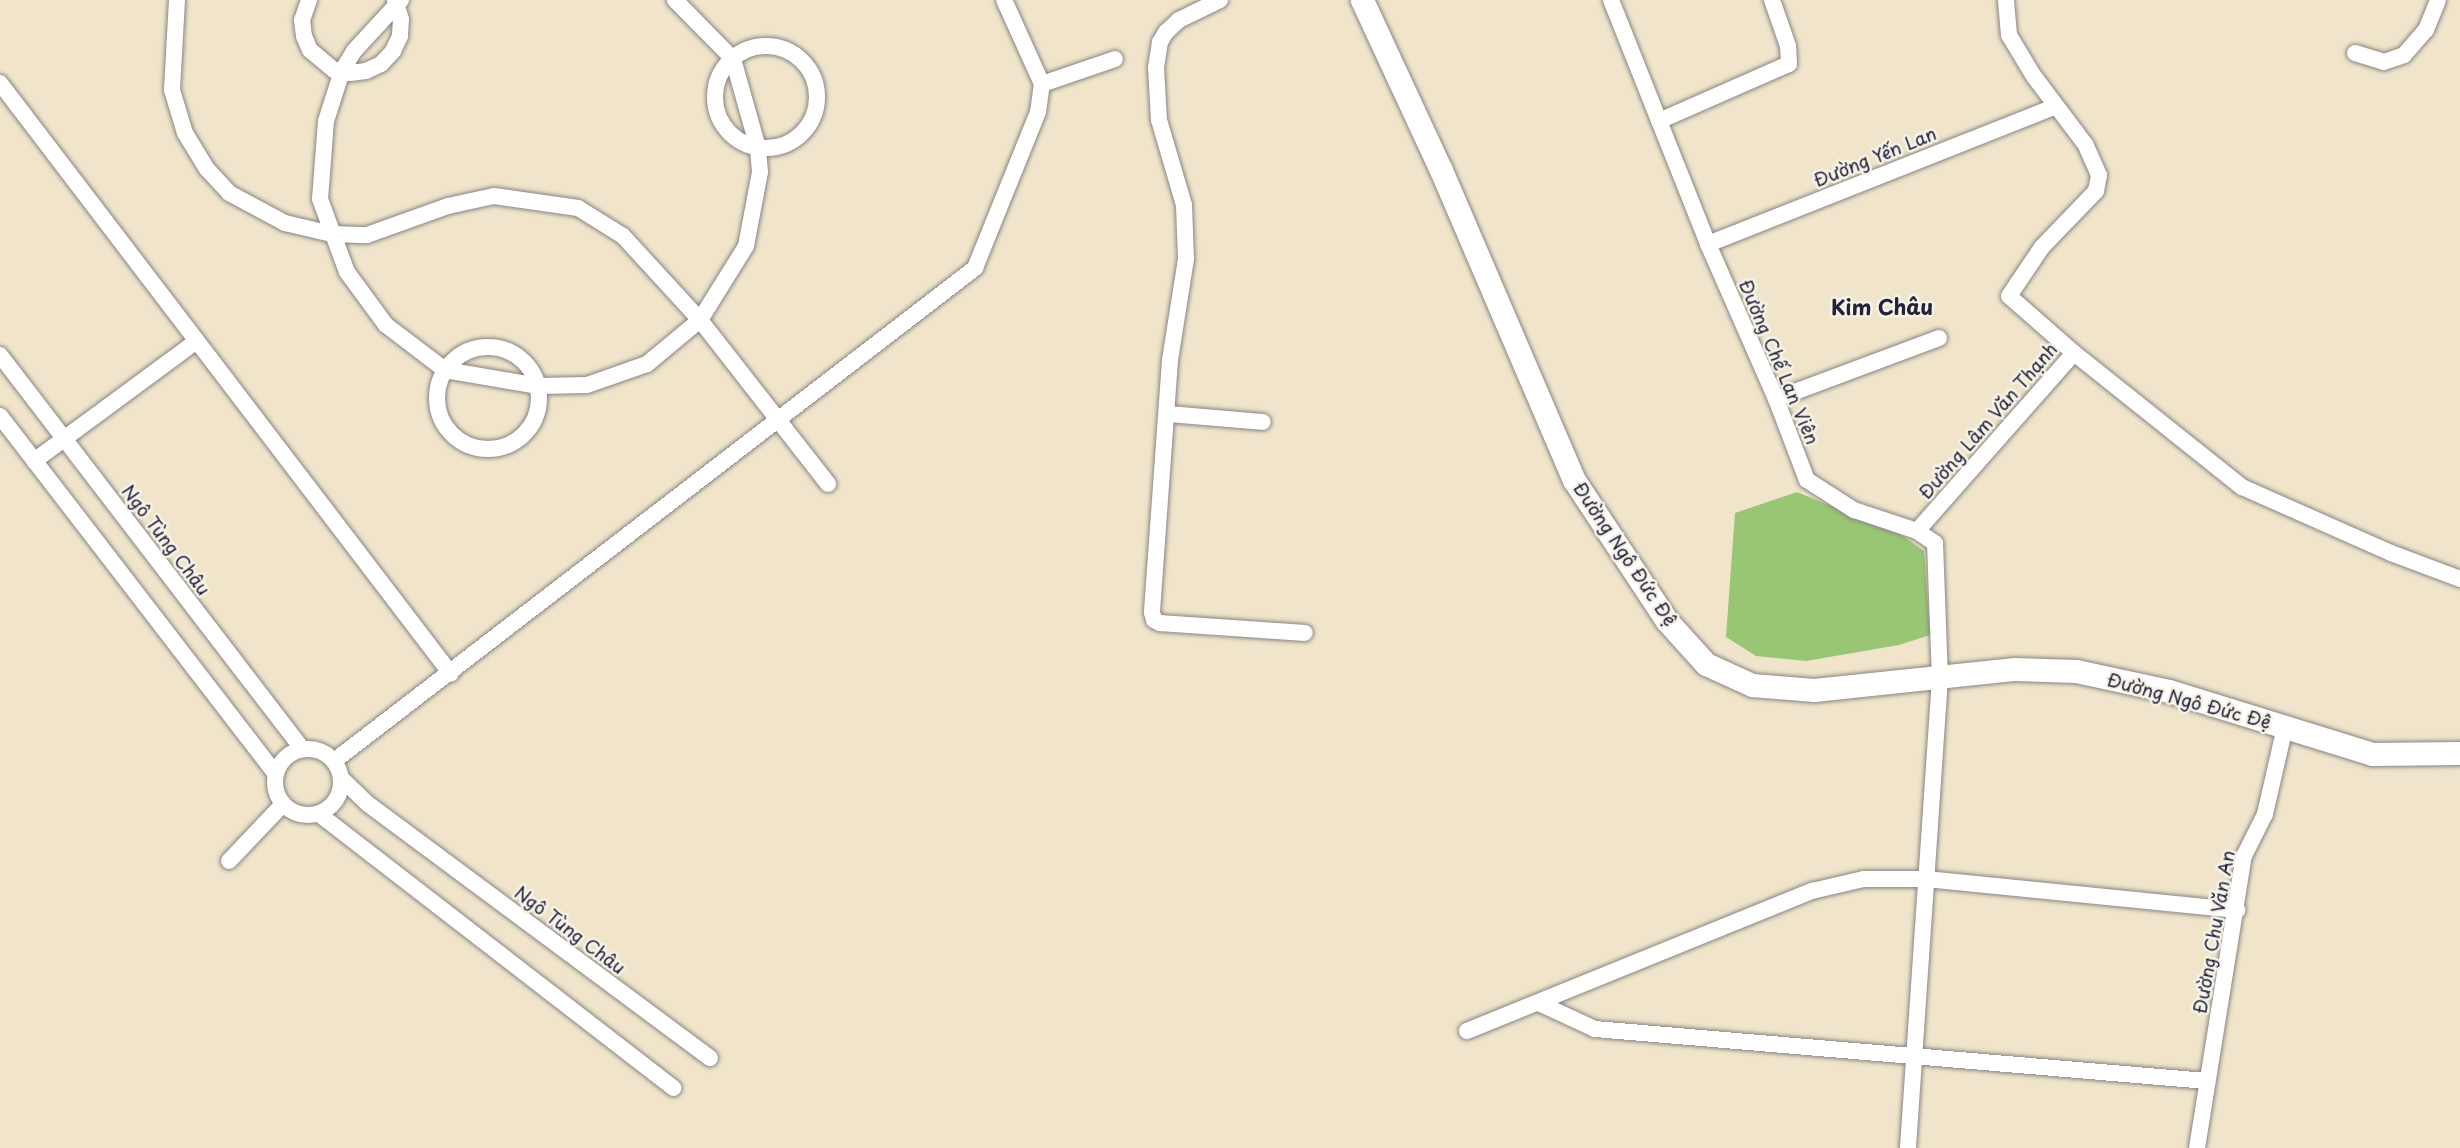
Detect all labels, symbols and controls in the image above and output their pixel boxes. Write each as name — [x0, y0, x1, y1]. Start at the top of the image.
street label: Đường Yến Lan — [1810, 122, 1940, 192]
street label: Đường Chế Lan Viên — [1734, 276, 1824, 448]
district label: Kim Châu — [1830, 293, 1934, 319]
street label: Đường Lâm Văn Thạnh — [1915, 339, 2061, 503]
street label: Đường Ngô Đức Đệ — [1569, 478, 1681, 630]
street label: Ngô Tùng Châu — [117, 480, 215, 600]
street label: Đường Ngô Đức Đệ — [2105, 669, 2273, 733]
street label: Đường Chu Văn An — [2189, 848, 2239, 1016]
street label: Ngô Tùng Châu — [510, 881, 630, 979]

